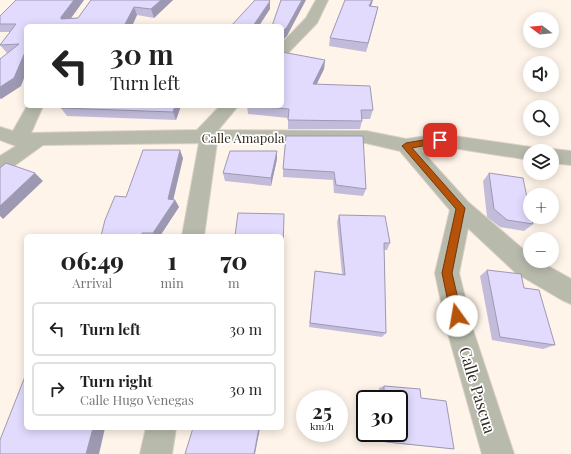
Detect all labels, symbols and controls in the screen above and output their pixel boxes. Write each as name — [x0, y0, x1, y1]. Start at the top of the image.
north arrow — [523, 12, 559, 48]
map controls — [523, 12, 559, 268]
text: 30 m — [110, 35, 174, 72]
icon: left — [44, 40, 96, 92]
button: sound — [523, 56, 559, 92]
text: Turn left — [110, 71, 180, 95]
button: search — [523, 100, 559, 136]
pin — [423, 123, 457, 157]
street label: Calle Amapola — [201, 129, 285, 146]
icon: arrive — [429, 129, 451, 151]
button: layers — [523, 144, 559, 180]
button: + — [523, 188, 559, 224]
button: − — [523, 232, 559, 268]
text: 06:49 — [61, 244, 124, 276]
text: 1 — [167, 244, 177, 276]
text: 70 — [220, 244, 247, 276]
text: Arrival — [72, 274, 112, 291]
text: min — [161, 274, 184, 291]
text: m — [228, 274, 240, 291]
position arrow — [436, 295, 478, 337]
icon: left — [46, 318, 68, 340]
text: Turn left — [80, 319, 141, 339]
text: 30 m — [229, 319, 262, 339]
street label: Calle Pascua — [455, 344, 501, 436]
text: Turn right — [80, 371, 153, 391]
icon: right — [46, 378, 68, 400]
text: 30 m — [229, 379, 262, 399]
speed limit sign: 30 — [356, 390, 408, 442]
text: Calle Hugo Venegas — [80, 391, 194, 408]
text: 25 — [312, 397, 332, 424]
text: km/h — [310, 419, 334, 433]

